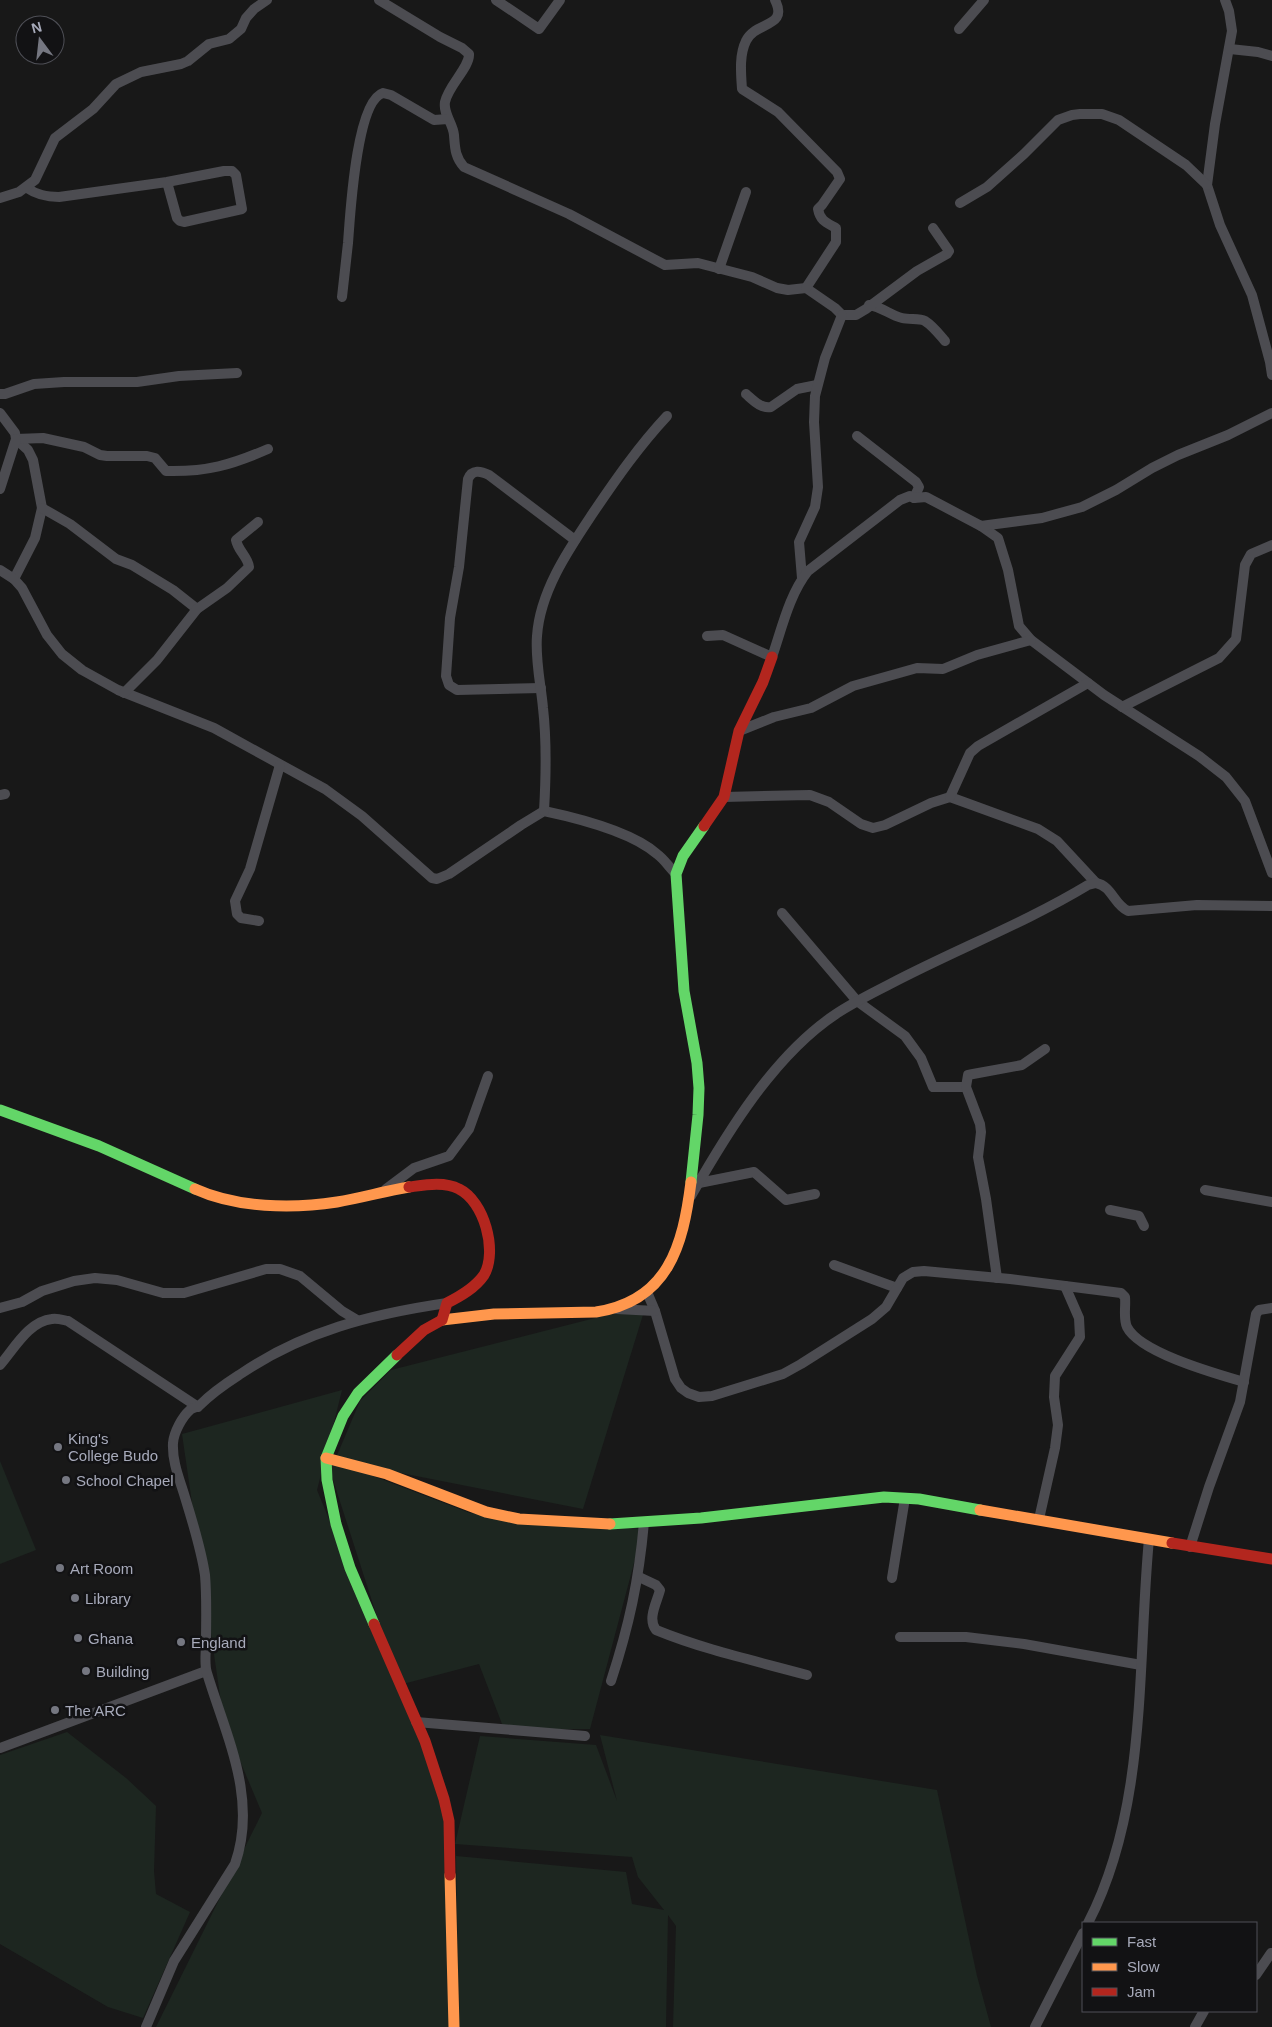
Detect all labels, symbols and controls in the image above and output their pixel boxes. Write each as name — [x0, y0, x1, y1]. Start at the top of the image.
north arrow — [15, 15, 65, 65]
text: N — [30, 18, 44, 36]
place label: King's College Budo — [68, 1430, 158, 1464]
marker: King's College Budo — [52, 1441, 64, 1453]
place label: School Chapel — [76, 1472, 174, 1489]
marker: School Chapel — [60, 1474, 72, 1486]
place label: Art Room — [70, 1560, 133, 1577]
marker: Art Room — [54, 1562, 66, 1574]
place label: Library — [85, 1590, 131, 1607]
marker: Library — [69, 1592, 81, 1604]
place label: Ghana — [88, 1630, 134, 1647]
marker: Ghana — [72, 1632, 84, 1644]
place label: England — [191, 1634, 246, 1651]
marker: England — [175, 1636, 187, 1648]
place label: Building — [96, 1663, 149, 1680]
marker: Building — [80, 1665, 92, 1677]
place label: The ARC — [65, 1702, 126, 1719]
marker: The ARC — [49, 1704, 61, 1716]
legend — [1082, 1922, 1257, 2012]
text: Fast — [1127, 1933, 1157, 1950]
text: Slow — [1127, 1958, 1160, 1975]
text: Jam — [1127, 1983, 1155, 2000]

